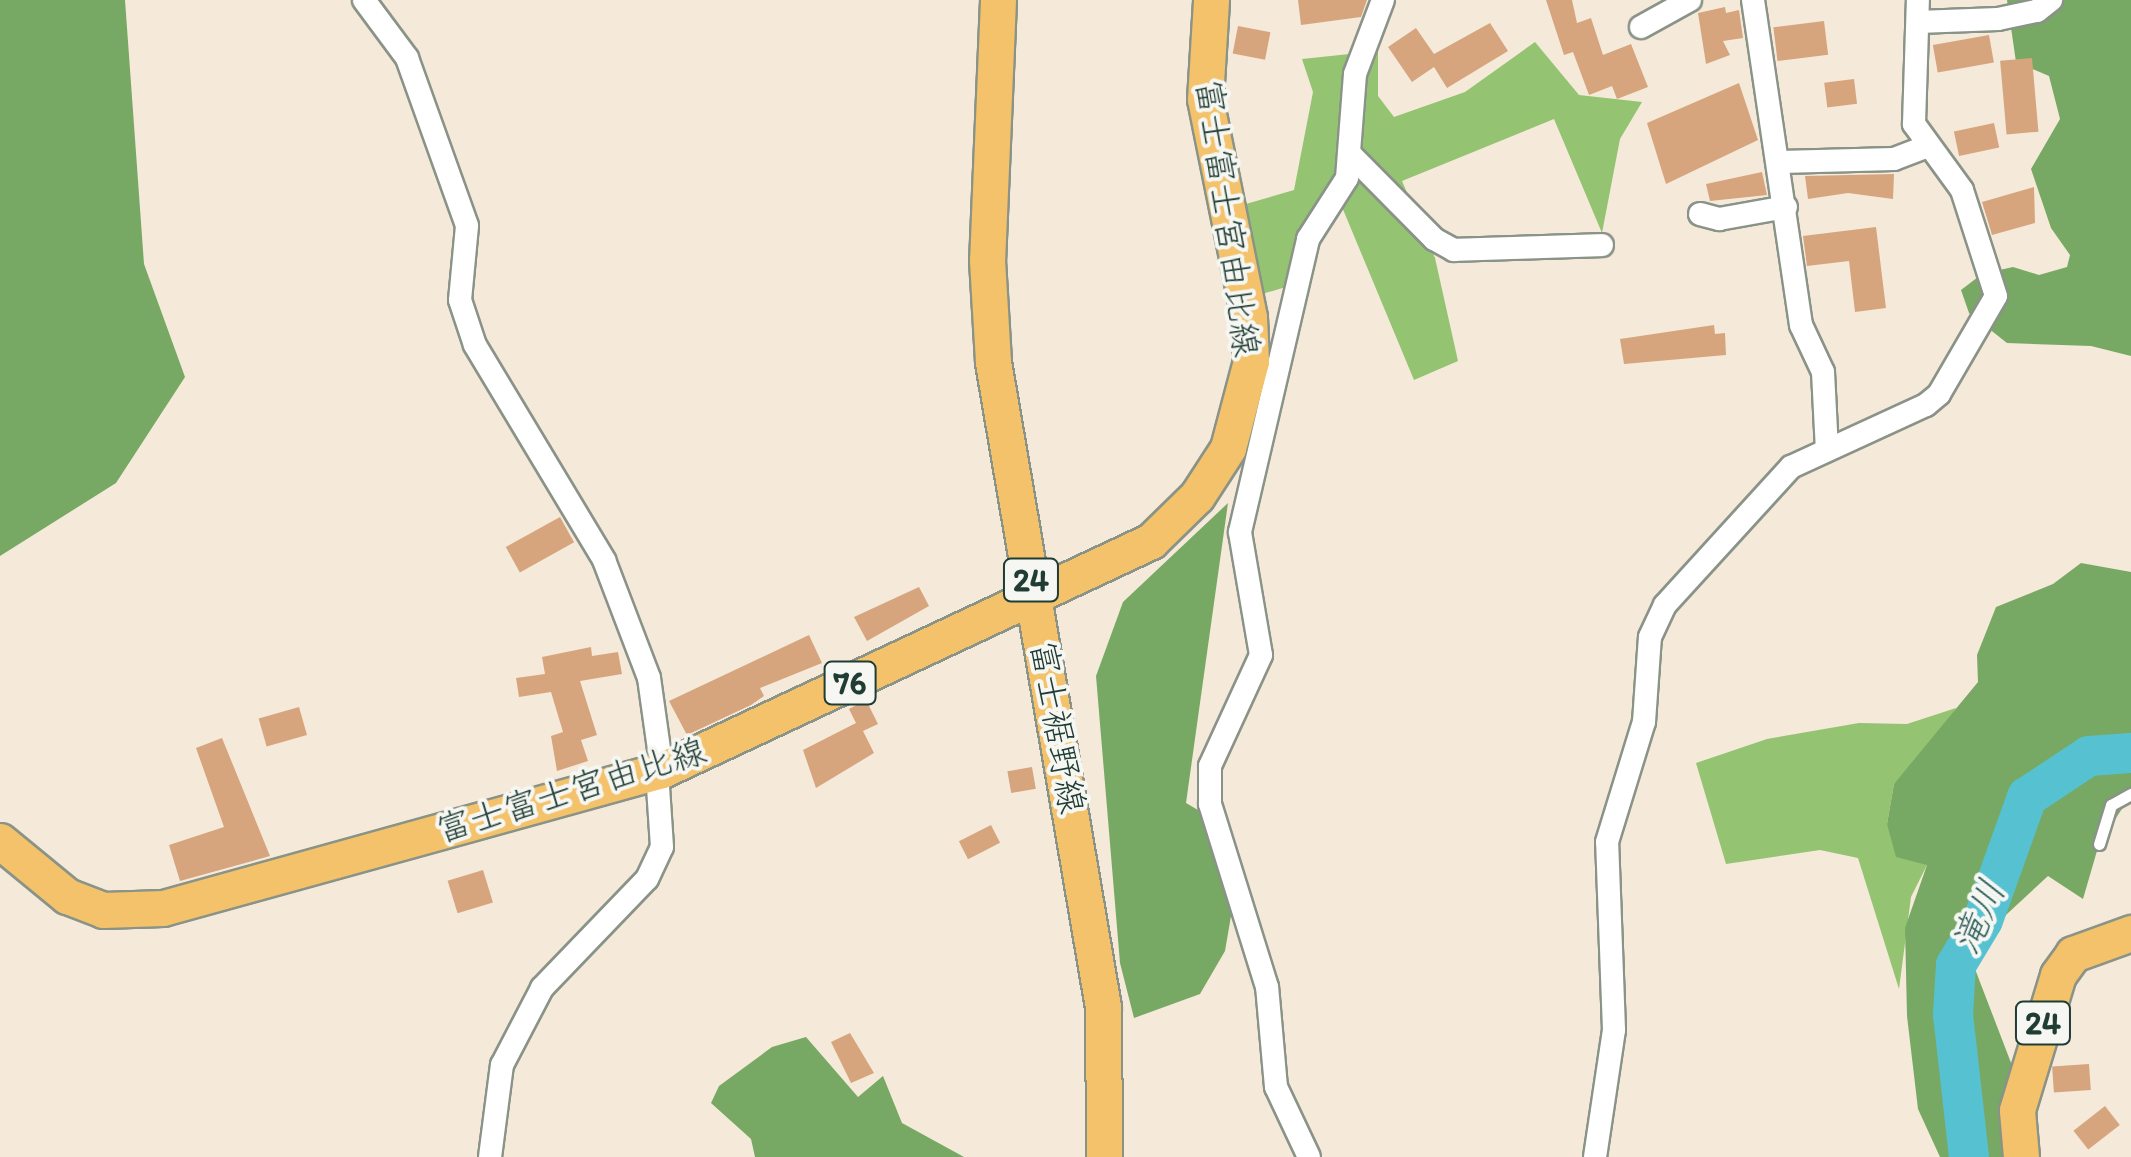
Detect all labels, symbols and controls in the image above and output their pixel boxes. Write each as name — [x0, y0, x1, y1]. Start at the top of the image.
street label: 富士富士宮由比線 — [1188, 76, 1268, 360]
road number: 24 — [1001, 553, 1061, 607]
street label: 富士裾野線 — [1022, 637, 1094, 817]
road number: 76 — [822, 656, 878, 710]
street label: 富士富士宮由比線 — [431, 729, 711, 851]
water label: 滝川 — [1943, 873, 2015, 961]
road number: 24 — [2013, 996, 2073, 1050]

